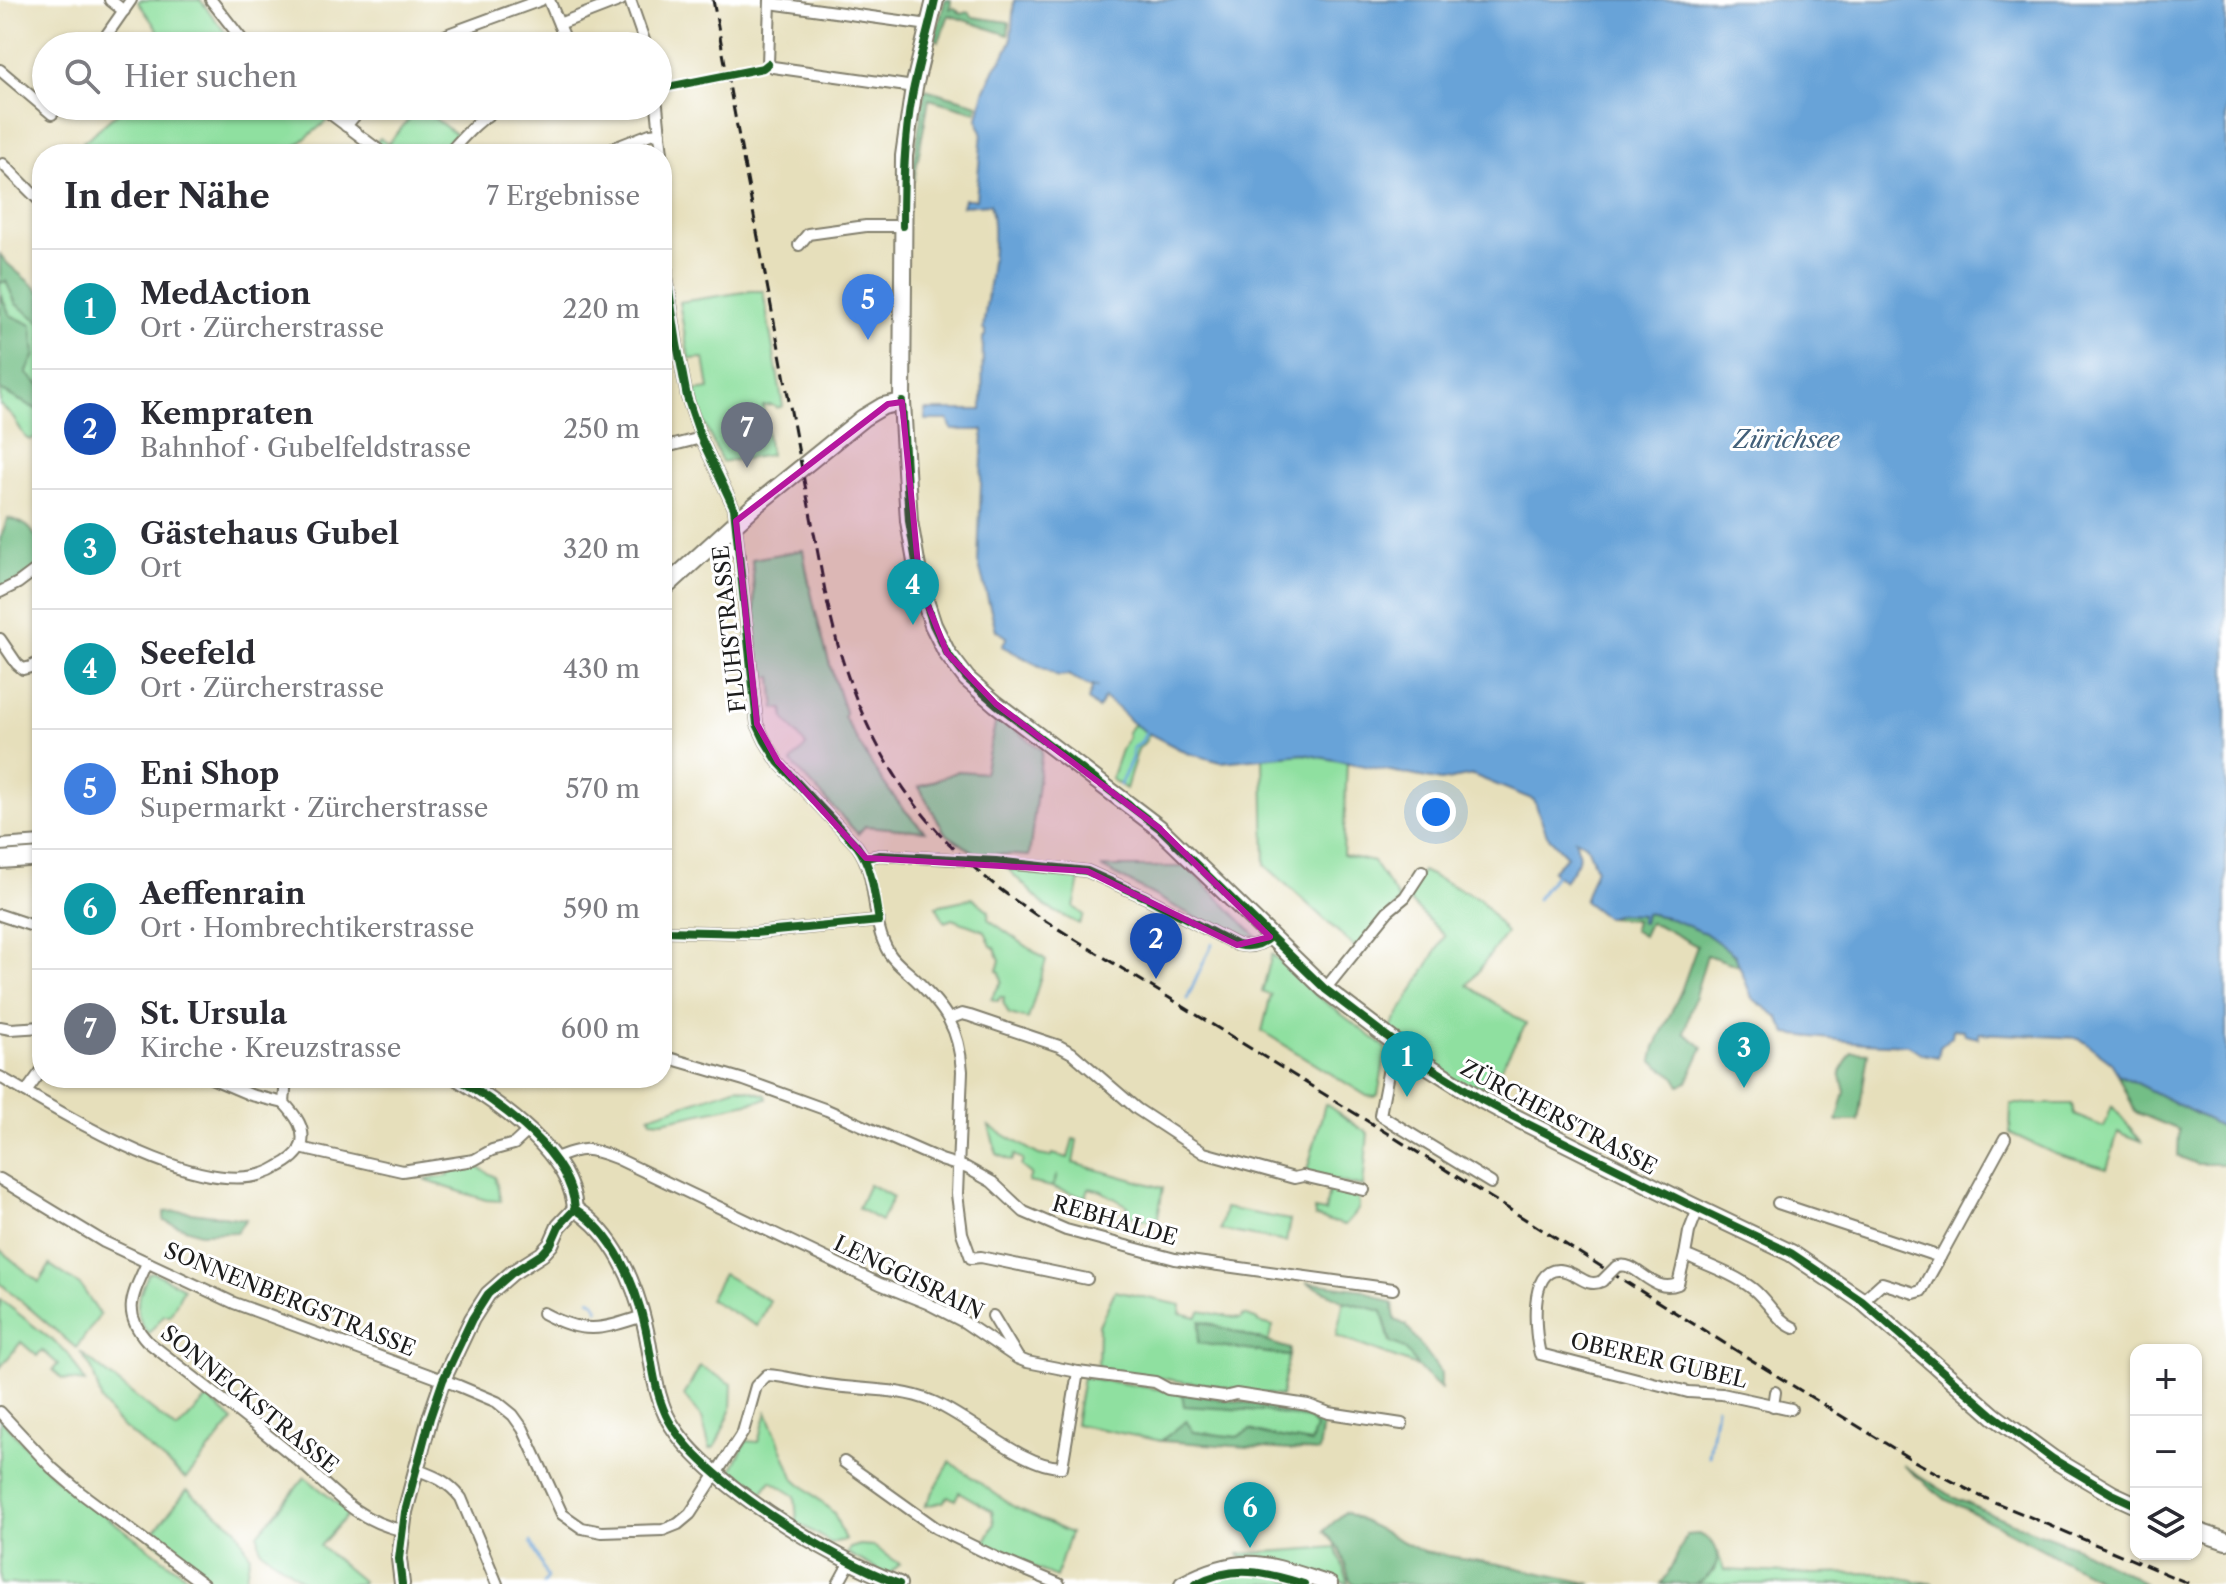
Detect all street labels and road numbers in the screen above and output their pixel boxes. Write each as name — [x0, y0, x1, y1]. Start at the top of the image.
street label: FLUHSTRASSE — [707, 544, 752, 714]
street label: ZÜRCHERSTRASSE — [1456, 1054, 1661, 1181]
street label: REBHALDE — [1049, 1190, 1181, 1251]
street label: LENGGISRAIN — [829, 1230, 988, 1325]
street label: SONNENBERGSTRASSE — [160, 1237, 419, 1362]
street label: SONNECKSTRASSE — [156, 1320, 344, 1479]
street label: OBERER GUBEL — [1568, 1327, 1750, 1394]

